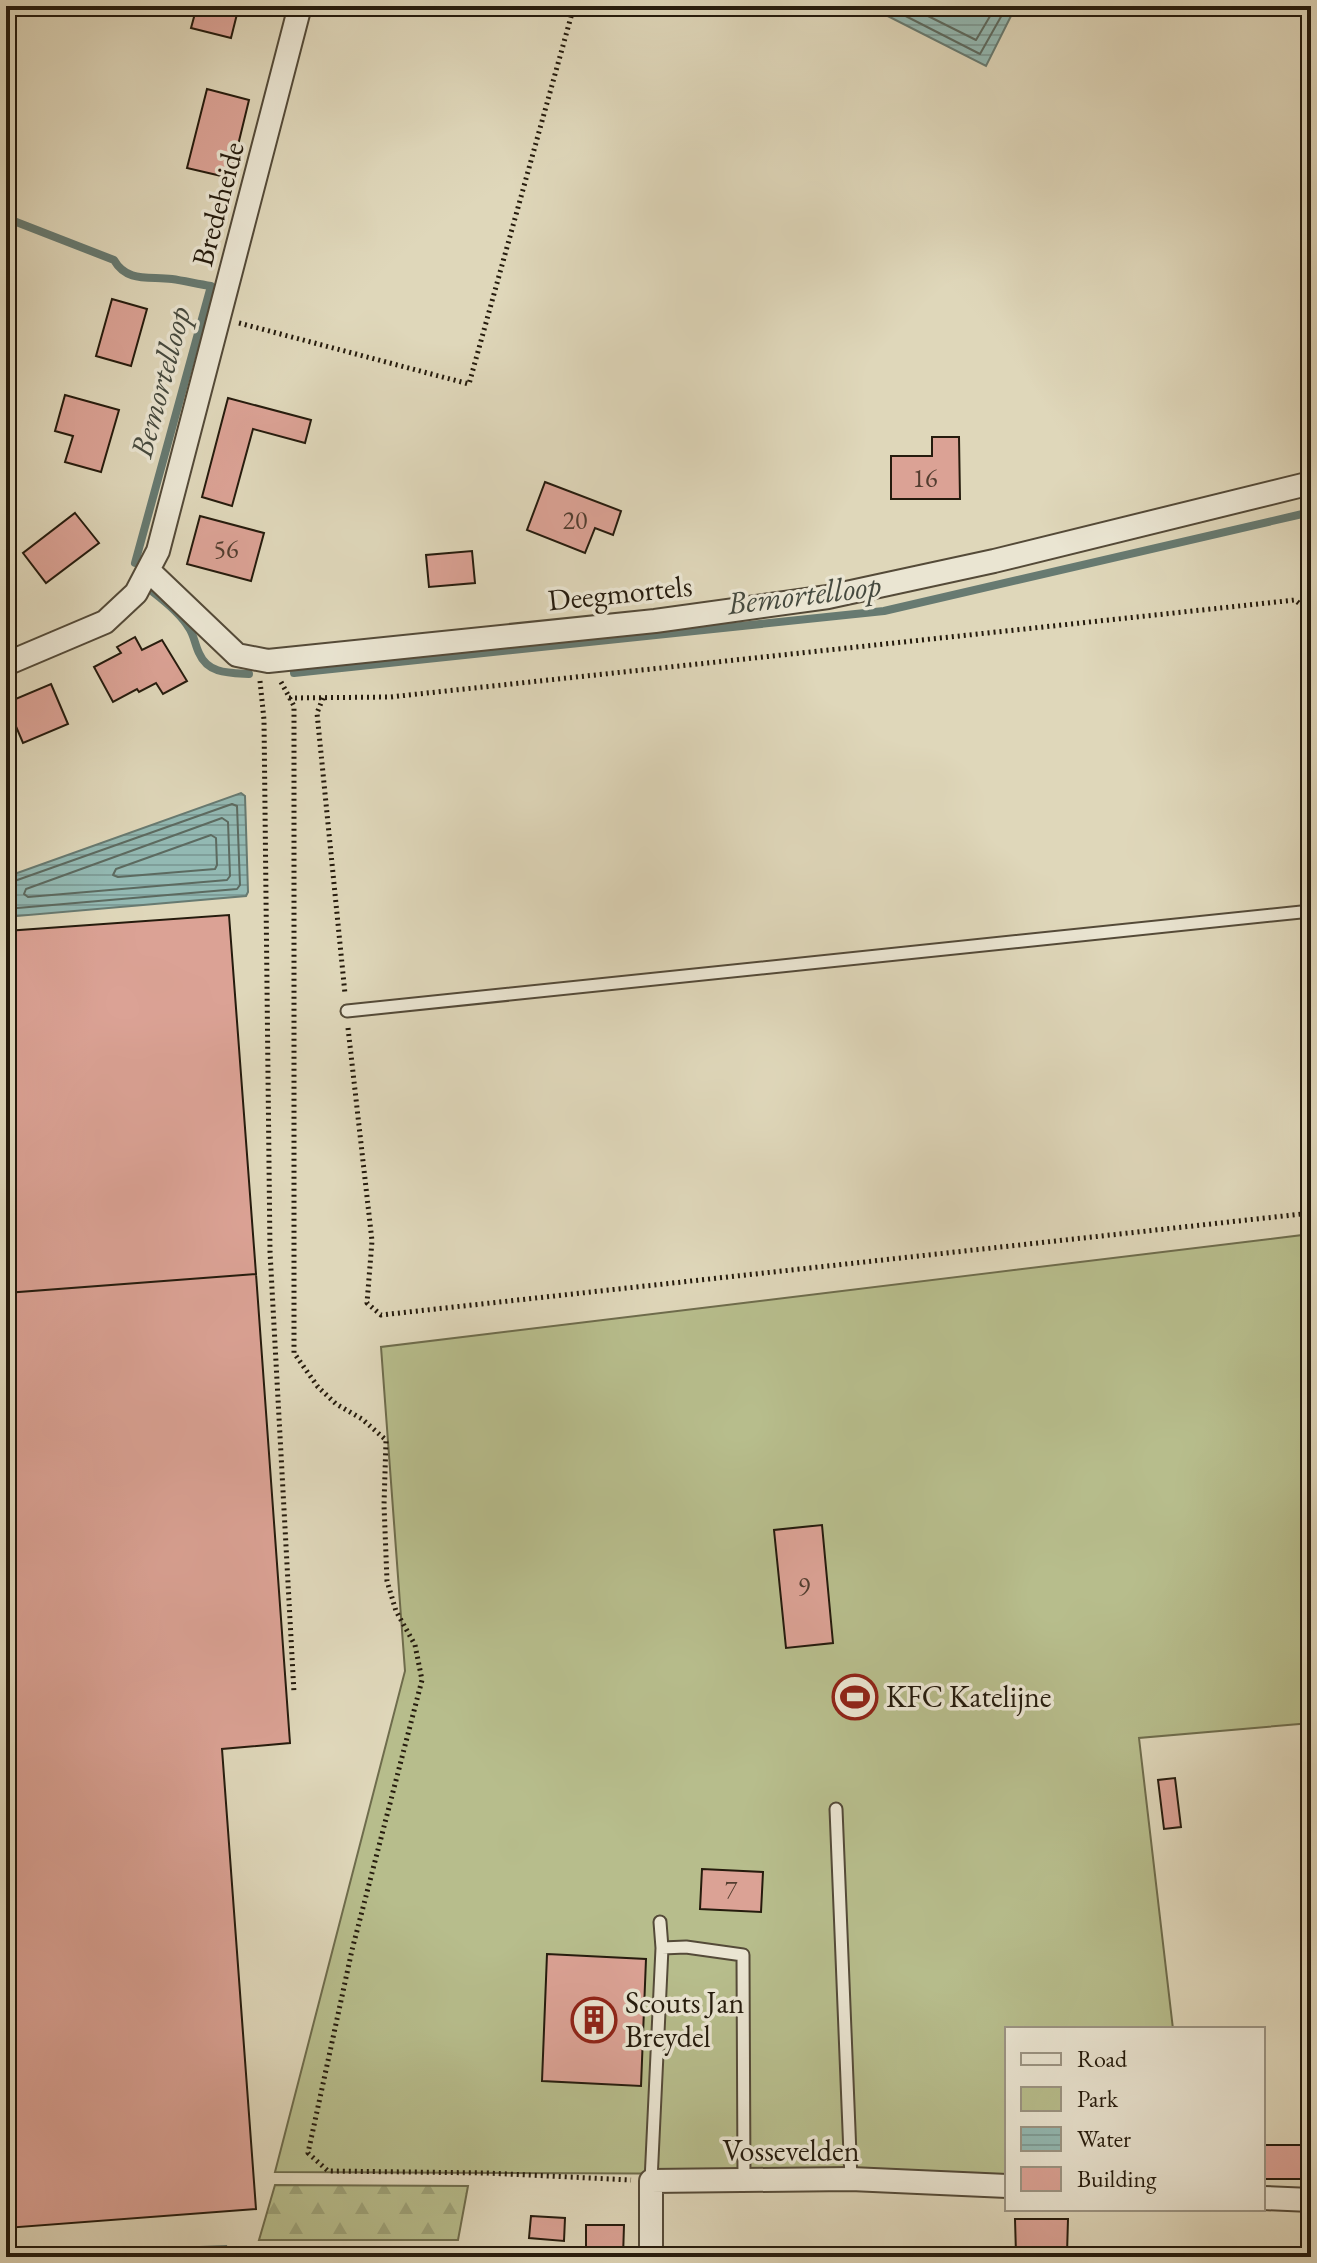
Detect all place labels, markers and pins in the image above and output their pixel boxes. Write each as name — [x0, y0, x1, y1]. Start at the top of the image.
sports icon: KFC Katelijne — [831, 1673, 879, 1721]
place label: KFC Katelijne — [886, 1677, 1051, 1716]
place label: Scouts Jan Breydel — [625, 1983, 744, 2056]
building icon: Scouts Jan Breydel — [570, 1996, 618, 2044]

